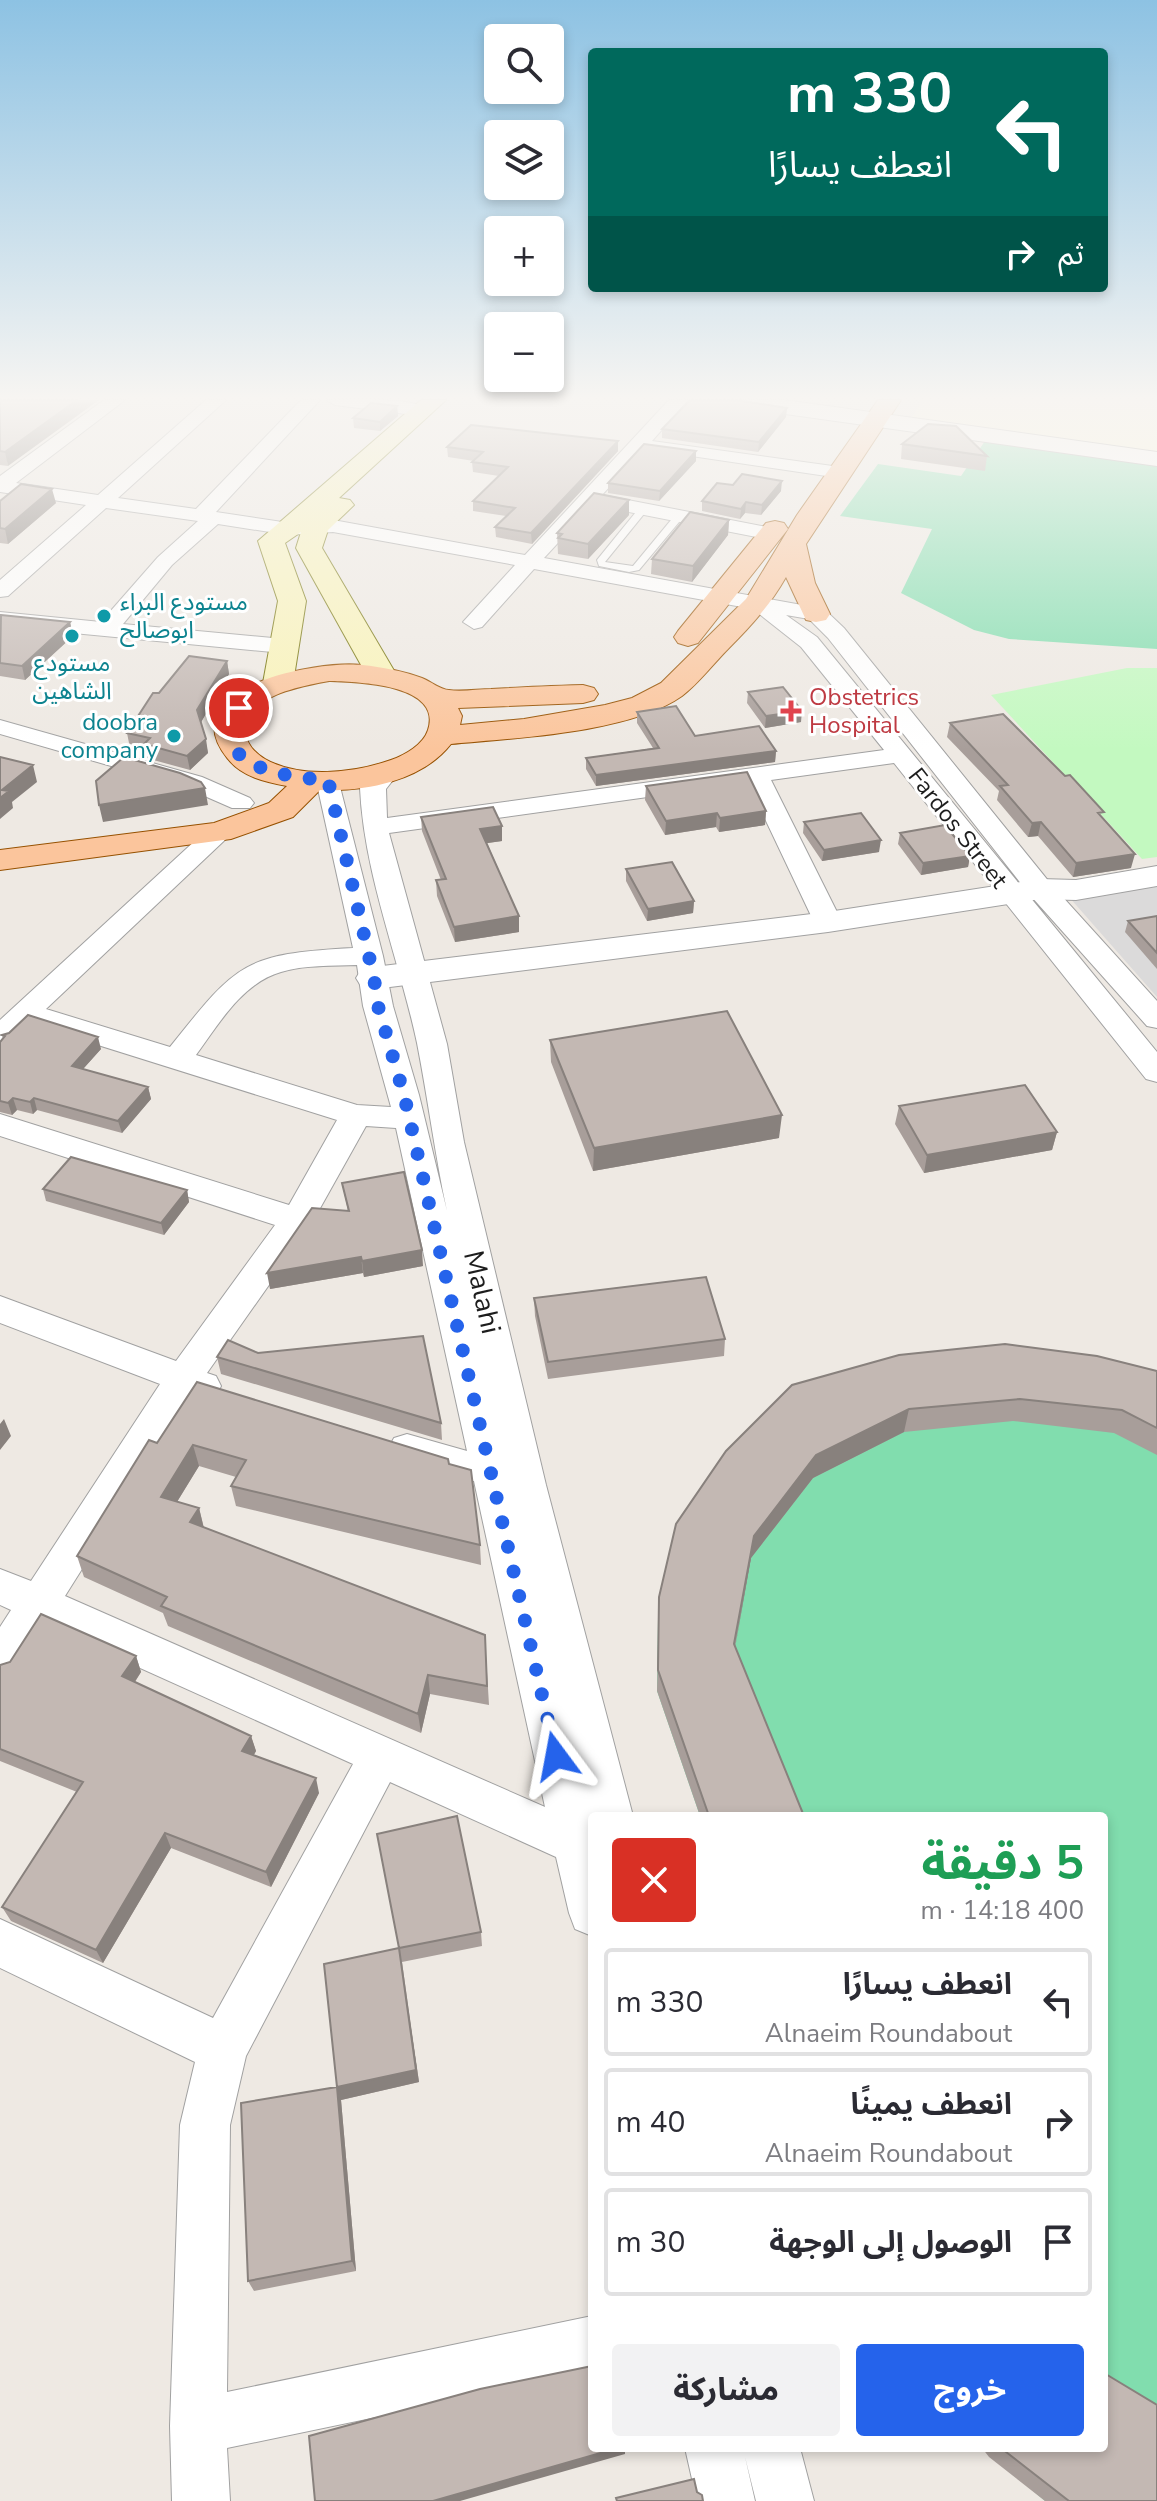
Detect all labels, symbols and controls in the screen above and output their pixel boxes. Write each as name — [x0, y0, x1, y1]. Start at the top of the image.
map controls — [484, 24, 564, 392]
button: search — [484, 24, 564, 104]
text: 330 m — [787, 55, 952, 132]
icon: left — [980, 80, 1084, 184]
button: layers — [484, 120, 564, 200]
text: انعطف يسارًا — [768, 141, 952, 190]
button: + — [484, 216, 564, 296]
icon: right — [998, 232, 1042, 276]
text: ثم — [1058, 234, 1084, 275]
button: − — [484, 312, 564, 392]
place label: مستودع البراء ابوصالح — [120, 586, 248, 647]
marker: مستودع البراء ابوصالح — [95, 607, 113, 625]
marker: مستودع الشاهين — [63, 627, 81, 645]
place label: مستودع الشاهين — [32, 647, 112, 707]
pin — [205, 674, 273, 742]
place label: Obstetrics Hospital — [809, 681, 919, 741]
icon: arrive — [217, 686, 261, 730]
marker: Obstetrics Hospital — [780, 700, 802, 722]
place label: doobra company — [61, 706, 159, 766]
marker: doobra company — [165, 727, 183, 745]
street label: Fardos Street — [901, 761, 1015, 895]
street label: Malahi — [454, 1247, 510, 1338]
position arrow — [514, 1714, 598, 1798]
text: 5 دقيقة — [921, 1830, 1084, 1896]
button: close — [612, 1838, 696, 1922]
text: 400 m · 14:18 — [921, 1893, 1084, 1928]
text: انعطف يسارًا — [843, 1964, 1012, 2005]
icon: left — [1036, 1980, 1080, 2024]
text: 330 m — [616, 1982, 703, 2023]
text: Alnaeim Roundabout — [765, 2016, 1012, 2051]
text: انعطف يمينًا — [851, 2084, 1012, 2125]
icon: right — [1036, 2100, 1080, 2144]
text: 40 m — [616, 2102, 685, 2143]
text: Alnaeim Roundabout — [765, 2136, 1012, 2171]
icon: arrive — [1036, 2220, 1080, 2264]
text: 30 m — [616, 2222, 685, 2263]
text: الوصول إلى الوجهة — [769, 2222, 1012, 2263]
button: مشاركة — [612, 2344, 840, 2436]
button: خروج — [856, 2344, 1084, 2436]

